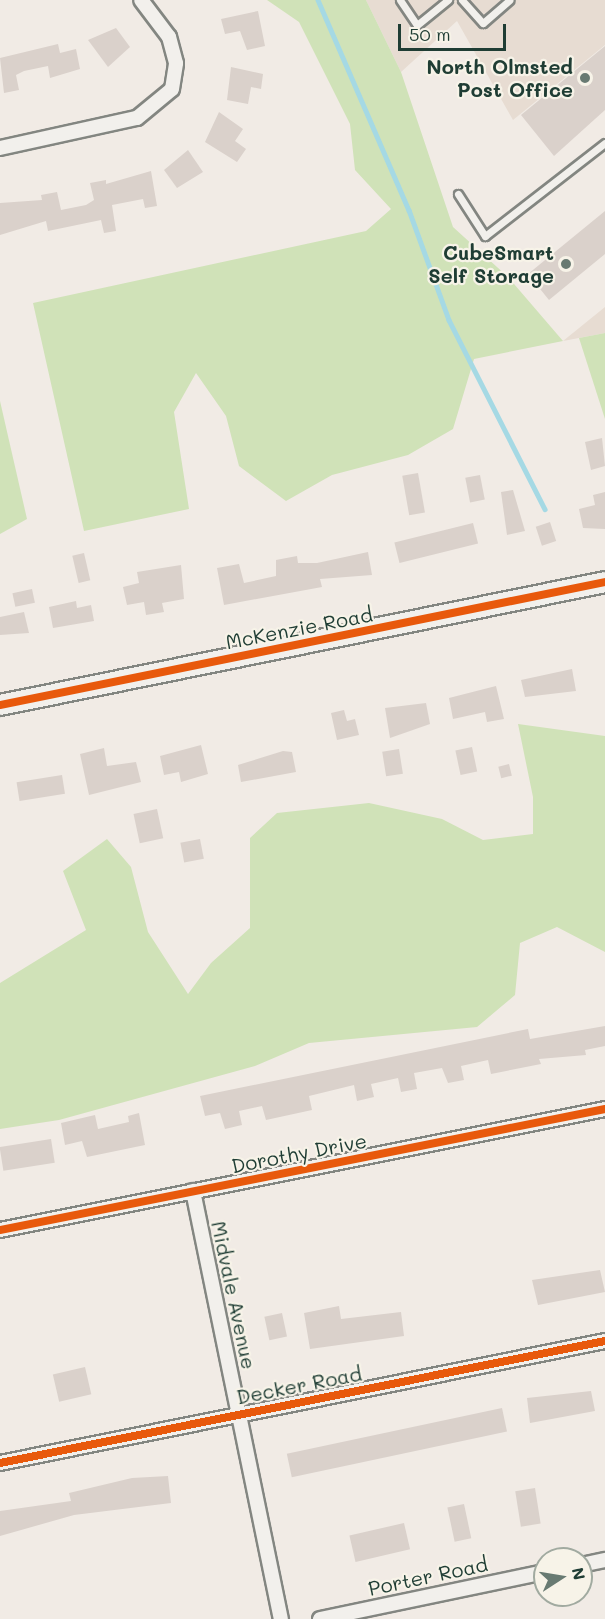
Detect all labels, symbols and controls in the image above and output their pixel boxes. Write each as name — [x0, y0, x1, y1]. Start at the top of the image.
scale bar — [401, 12, 509, 50]
text: 50 m — [409, 22, 451, 46]
place label: North Olmsted Post Office — [427, 54, 573, 101]
marker: North Olmsted Post Office — [578, 71, 592, 85]
place label: CubeSmart Self Storage — [428, 240, 554, 287]
marker: CubeSmart Self Storage — [559, 257, 573, 271]
street label: McKenzie Road — [224, 602, 374, 654]
street label: Dorothy Drive — [229, 1128, 369, 1178]
street label: Midvale Avenue — [207, 1219, 261, 1371]
street label: Decker Road — [234, 1361, 364, 1409]
north arrow — [533, 1547, 593, 1607]
street label: Porter Road — [366, 1552, 490, 1600]
text: N — [568, 1565, 591, 1582]

